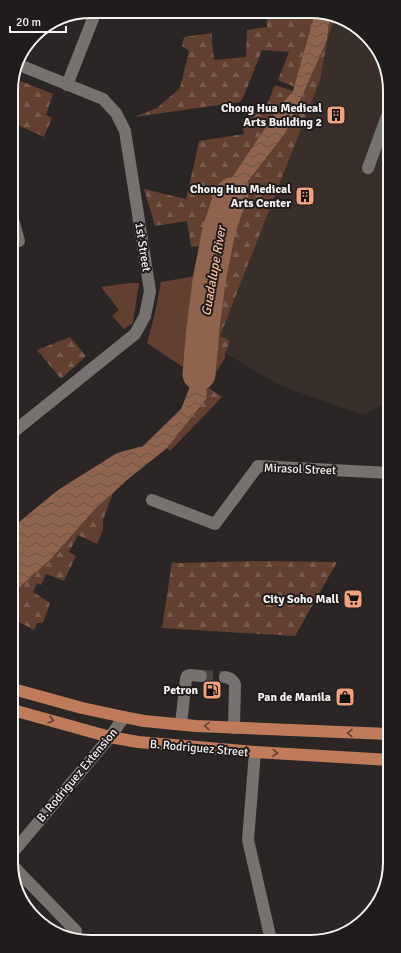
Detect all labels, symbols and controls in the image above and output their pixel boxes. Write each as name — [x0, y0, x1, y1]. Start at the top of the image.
scale bar — [10, 8, 66, 34]
text: 20 m — [16, 15, 41, 30]
place label: Chong Hua Medical Arts Building 2 — [221, 101, 322, 130]
building icon: Chong Hua Medical Arts Building 2 — [325, 104, 347, 126]
place label: Chong Hua Medical Arts Center — [190, 182, 291, 211]
building icon: Chong Hua Medical Arts Center — [294, 185, 316, 207]
street label: 1st Street — [131, 221, 154, 273]
water label: Guadalupe River — [198, 223, 230, 317]
street label: Mirasol Street — [264, 461, 336, 478]
supermarket icon: City Soho Mall — [342, 588, 364, 610]
place label: City Soho Mall — [263, 592, 339, 607]
fuel station icon: Petron — [201, 679, 223, 701]
place label: Petron — [163, 683, 198, 698]
shop icon: Pan de Manila — [334, 686, 356, 708]
place label: Pan de Manila — [258, 690, 331, 705]
one-way arrow — [47, 715, 54, 724]
one-way arrow — [204, 722, 210, 731]
street label: B. Rodriguez Extension — [34, 725, 121, 825]
one-way arrow — [347, 728, 353, 737]
street label: B. Rodriguez Street — [149, 737, 249, 760]
one-way arrow — [272, 749, 278, 758]

